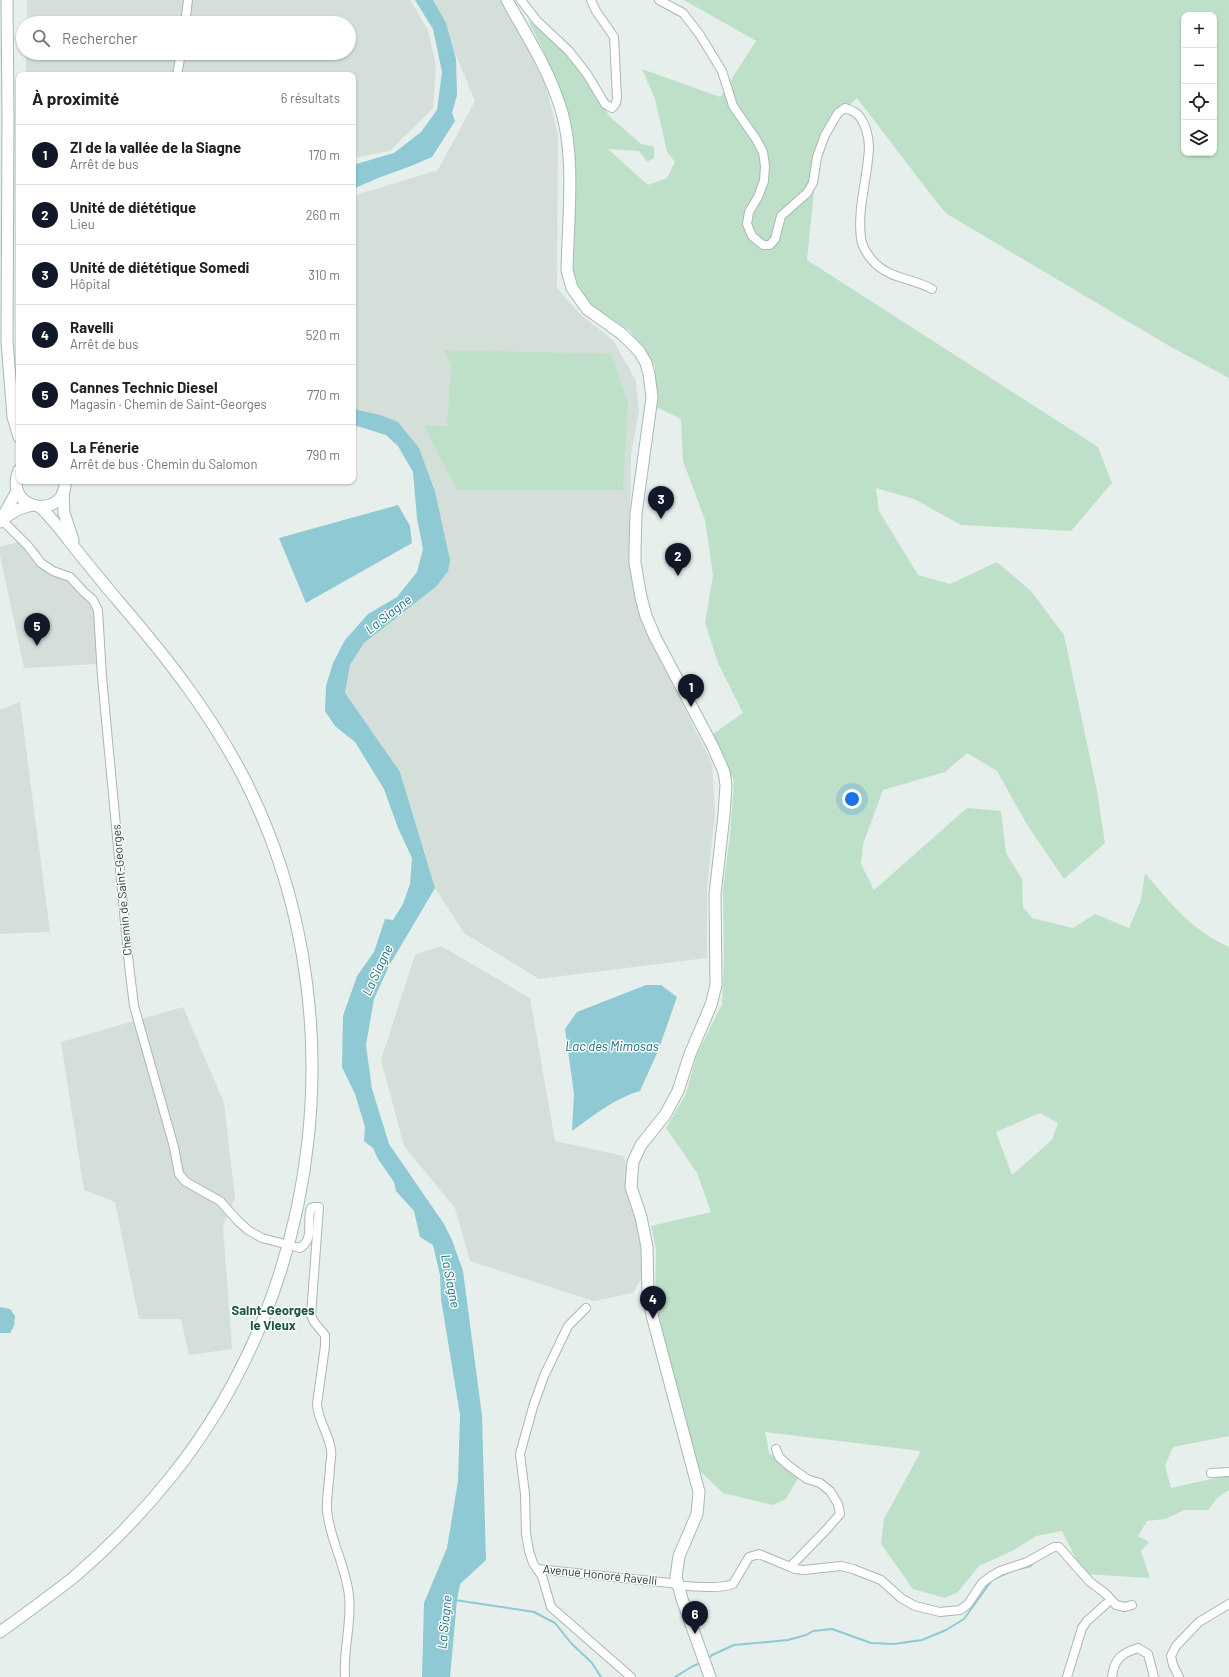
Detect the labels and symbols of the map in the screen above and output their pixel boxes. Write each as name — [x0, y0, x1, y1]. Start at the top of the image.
pin: 3 — [648, 486, 674, 519]
pin: 2 — [665, 543, 691, 576]
water label: La Siagne — [362, 591, 415, 637]
pin: 5 — [24, 613, 50, 646]
pin: 1 — [678, 674, 704, 707]
your location — [842, 789, 862, 809]
street label: Chemin de Saint-Georges — [108, 824, 134, 956]
water label: La Siagne — [358, 942, 396, 998]
water label: Lac des Mimosas — [565, 1038, 659, 1054]
water label: La Siagne — [438, 1253, 464, 1309]
pin: 4 — [640, 1286, 666, 1319]
district label: Saint-Georges le Vieux — [232, 1302, 315, 1333]
street label: Avenue Honoré Ravelli — [542, 1561, 658, 1587]
water label: La Siagne — [433, 1594, 455, 1650]
pin: 6 — [682, 1601, 708, 1634]

